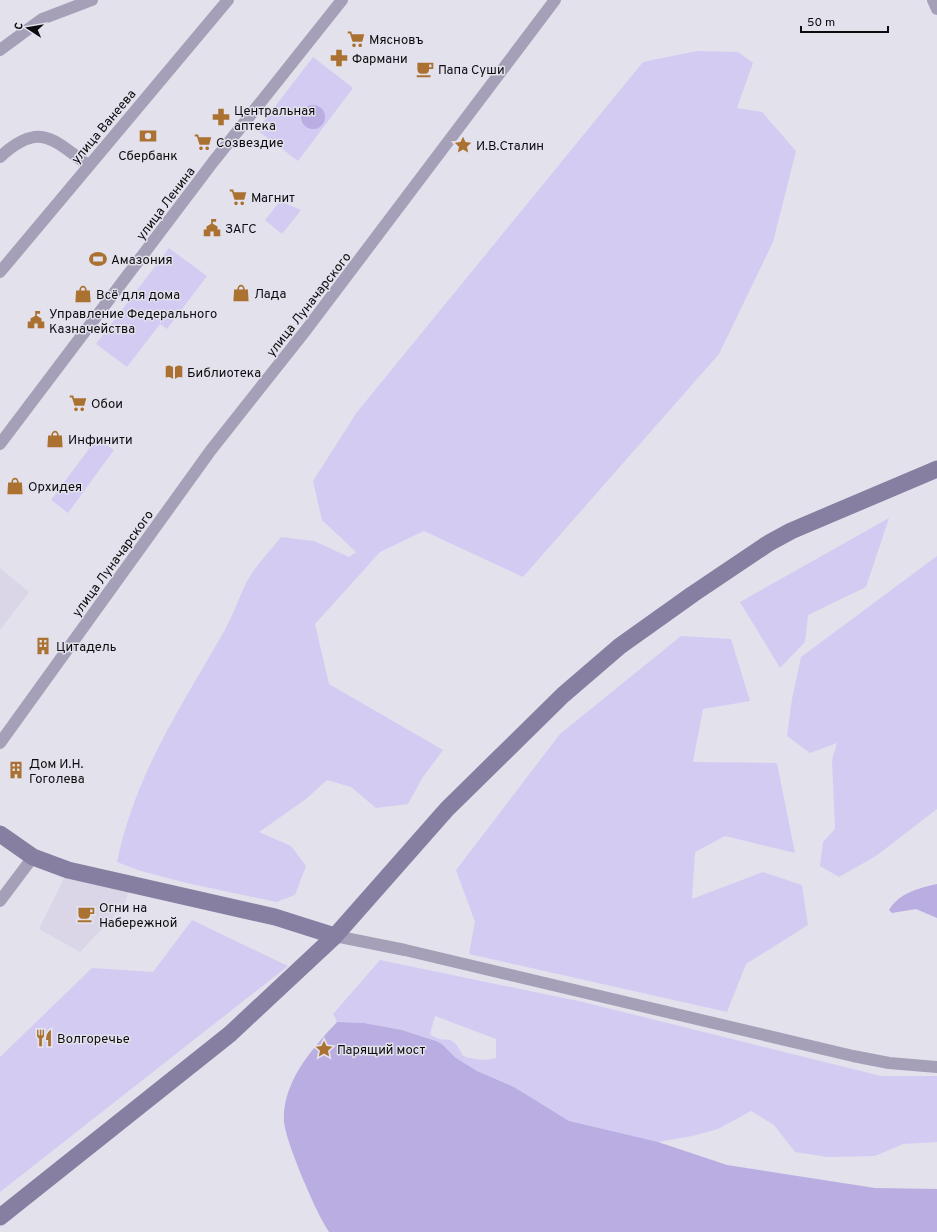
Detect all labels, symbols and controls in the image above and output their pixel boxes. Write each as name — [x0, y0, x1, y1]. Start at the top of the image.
north arrow — [8, 8, 48, 48]
scale bar — [801, 8, 888, 34]
text: 50 m — [807, 15, 835, 31]
text: С — [12, 21, 27, 31]
supermarket icon: Мясновъ — [346, 29, 366, 49]
place label: Мясновъ — [369, 33, 424, 49]
pharmacy icon: Фармани — [329, 48, 349, 68]
place label: Фармани — [352, 52, 408, 68]
cafe icon: Папа Суши — [415, 59, 435, 79]
place label: Папа Суши — [438, 63, 505, 79]
street label: улица Ванеева — [69, 87, 140, 168]
place label: Центральная аптека — [234, 104, 315, 135]
pharmacy icon: Центральная аптека — [211, 107, 231, 127]
bank icon: Сбербанк — [138, 126, 158, 146]
supermarket icon: Созвездие — [193, 132, 213, 152]
place icon: И.В.Сталин — [453, 135, 473, 155]
place label: Созвездие — [216, 136, 284, 152]
place label: И.В.Сталин — [476, 139, 544, 155]
place label: Сбербанк — [118, 149, 178, 165]
street label: улица Ленина — [134, 164, 199, 244]
supermarket icon: Магнит — [228, 187, 248, 207]
place label: Магнит — [251, 191, 295, 207]
public building icon: ЗАГС — [202, 218, 222, 238]
place label: ЗАГС — [225, 222, 257, 238]
sports icon: Амазония — [88, 249, 108, 269]
street label: улица Луначарского — [264, 250, 355, 361]
place label: Амазония — [111, 253, 173, 269]
shop icon: Лада — [231, 283, 251, 303]
shop icon: Всё для дома — [73, 284, 93, 304]
place label: Лада — [254, 287, 286, 303]
place label: Всё для дома — [96, 288, 180, 304]
place label: Управление Федерального Казначейства — [49, 307, 217, 338]
public building icon: Управление Федерального Казначейства — [26, 310, 46, 330]
library icon: Библиотека — [164, 362, 184, 382]
place label: Библиотека — [187, 366, 261, 382]
supermarket icon: Обои — [68, 393, 88, 413]
place label: Обои — [91, 397, 123, 413]
shop icon: Инфинити — [45, 429, 65, 449]
place label: Инфинити — [68, 433, 133, 449]
shop icon: Орхидея — [5, 476, 25, 496]
place label: Орхидея — [28, 480, 82, 496]
street label: улица Луначарского — [70, 508, 158, 621]
building icon: Цитадель — [33, 636, 53, 656]
place label: Цитадель — [56, 640, 117, 656]
place label: Дом И.Н. Гоголева — [29, 757, 85, 788]
building icon: Дом И.Н. Гоголева — [6, 760, 26, 780]
place label: Огни на Набережной — [99, 901, 177, 932]
cafe icon: Огни на Набережной — [76, 904, 96, 924]
restaurant icon: Волгоречье — [34, 1028, 54, 1048]
place label: Волгоречье — [57, 1032, 130, 1048]
place icon: Парящий мост — [314, 1039, 334, 1059]
place label: Парящий мост — [337, 1043, 425, 1059]

